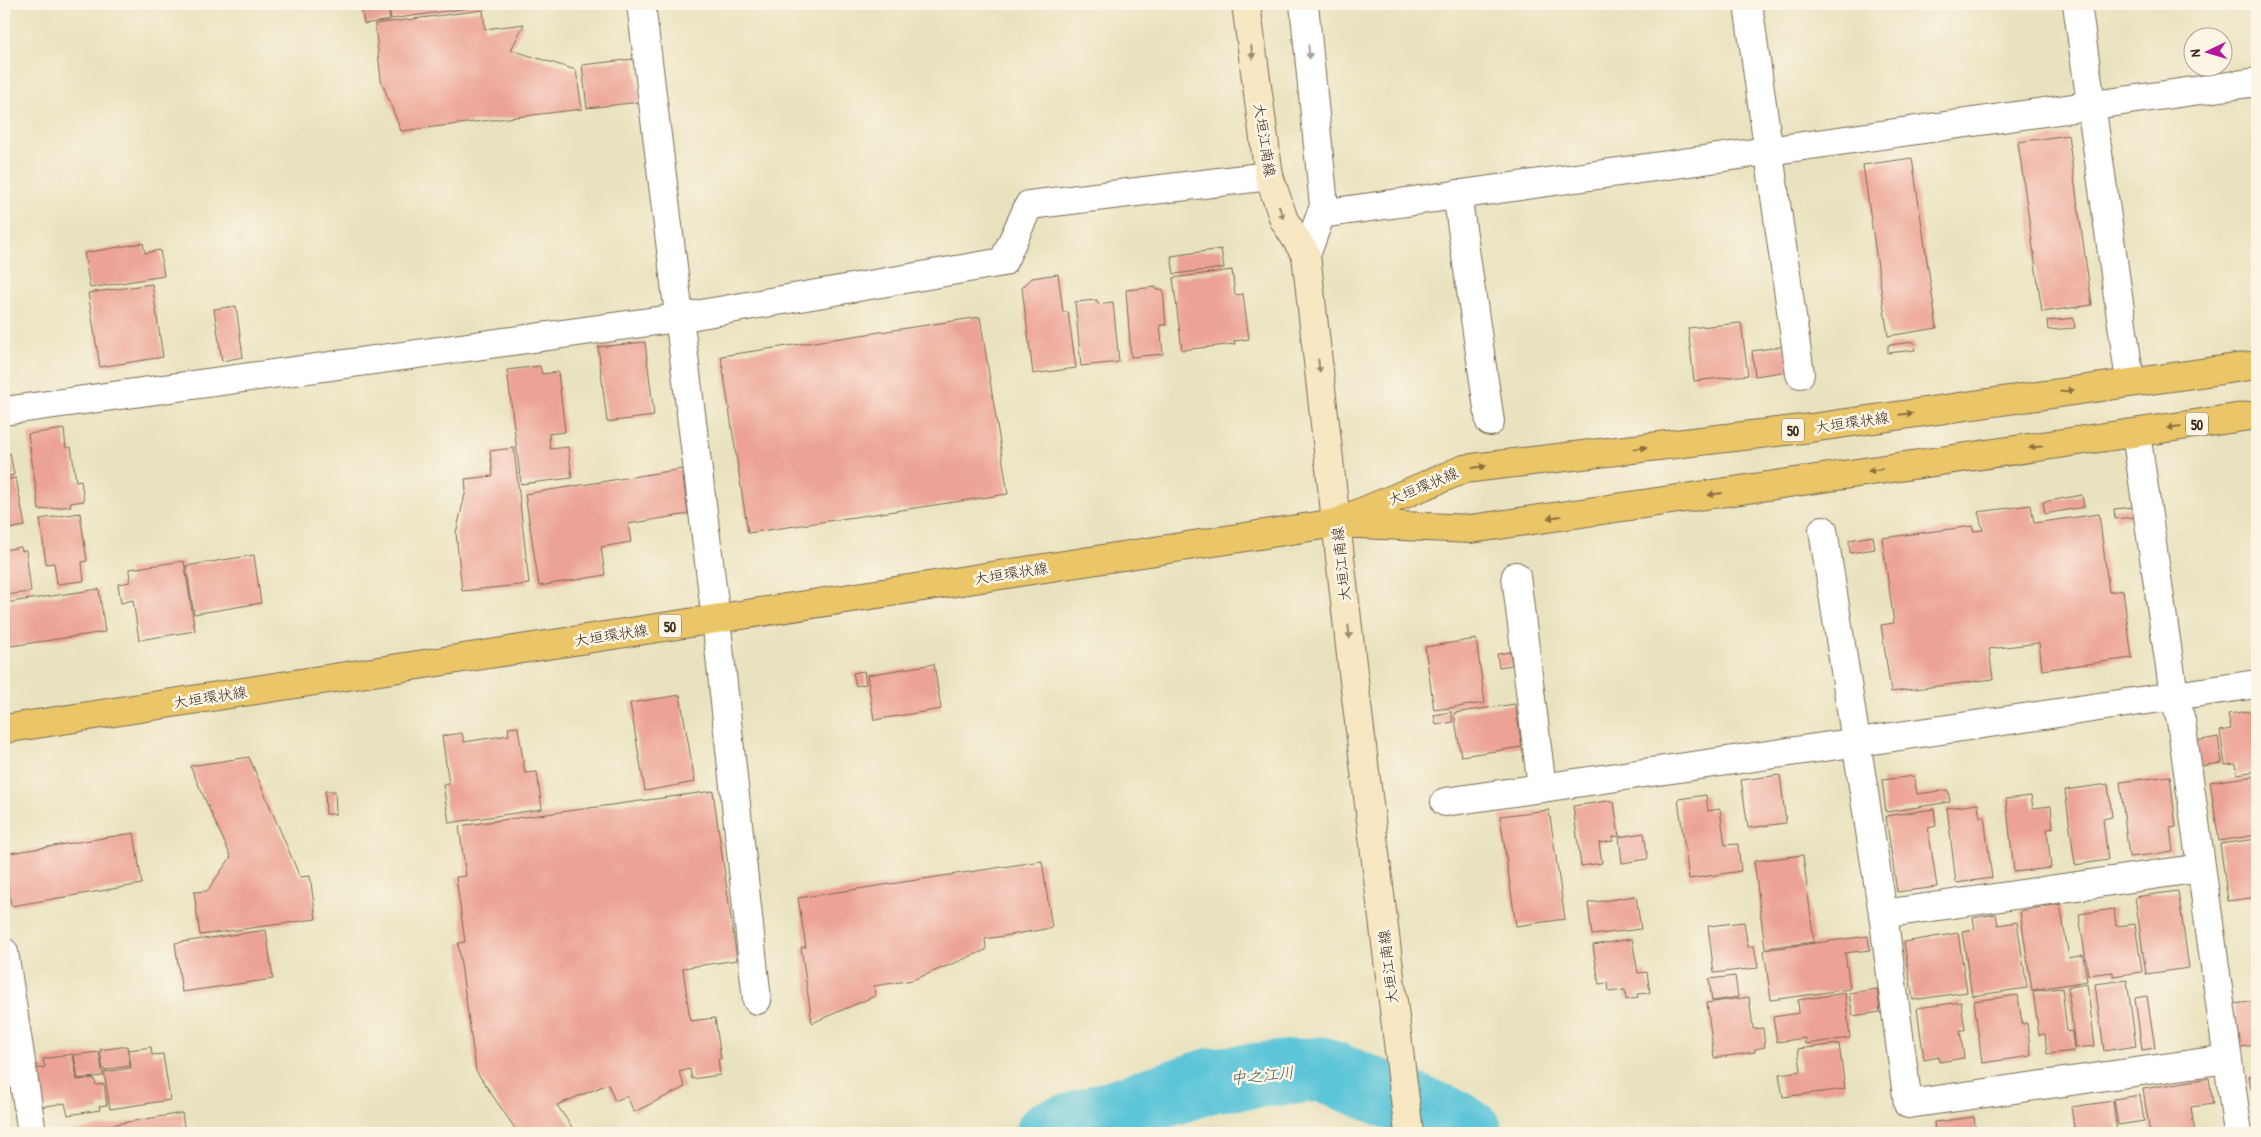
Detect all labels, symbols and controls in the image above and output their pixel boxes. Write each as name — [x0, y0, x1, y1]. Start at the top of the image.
north arrow — [2184, 28, 2234, 78]
one-way arrow — [1249, 44, 1257, 60]
one-way arrow — [1305, 45, 1313, 61]
text: N — [2185, 48, 2204, 58]
street label: 大垣江南線 — [1249, 101, 1281, 179]
one-way arrow — [1278, 204, 1285, 219]
one-way arrow — [1315, 359, 1323, 375]
one-way arrow — [2059, 386, 2075, 394]
street label: 大垣環状線 — [1813, 406, 1891, 438]
one-way arrow — [1898, 410, 1914, 418]
road number: 50 — [2186, 412, 2208, 436]
road number: 50 — [1782, 418, 1804, 442]
one-way arrow — [2166, 423, 2182, 431]
one-way arrow — [2028, 443, 2044, 451]
one-way arrow — [1633, 444, 1649, 452]
street label: 大垣環状線 — [1384, 462, 1462, 510]
one-way arrow — [1471, 463, 1487, 471]
one-way arrow — [1867, 467, 1883, 475]
one-way arrow — [1706, 490, 1722, 498]
one-way arrow — [1545, 513, 1561, 521]
street label: 大垣江南線 — [1327, 526, 1355, 602]
street label: 大垣環状線 — [972, 557, 1050, 589]
road number: 50 — [659, 614, 681, 638]
street label: 大垣環状線 — [572, 619, 650, 651]
one-way arrow — [1345, 624, 1353, 640]
street label: 大垣環状線 — [171, 681, 249, 713]
street label: 大垣江南線 — [1373, 928, 1403, 1006]
water label: 中之江川 — [1229, 1061, 1295, 1089]

